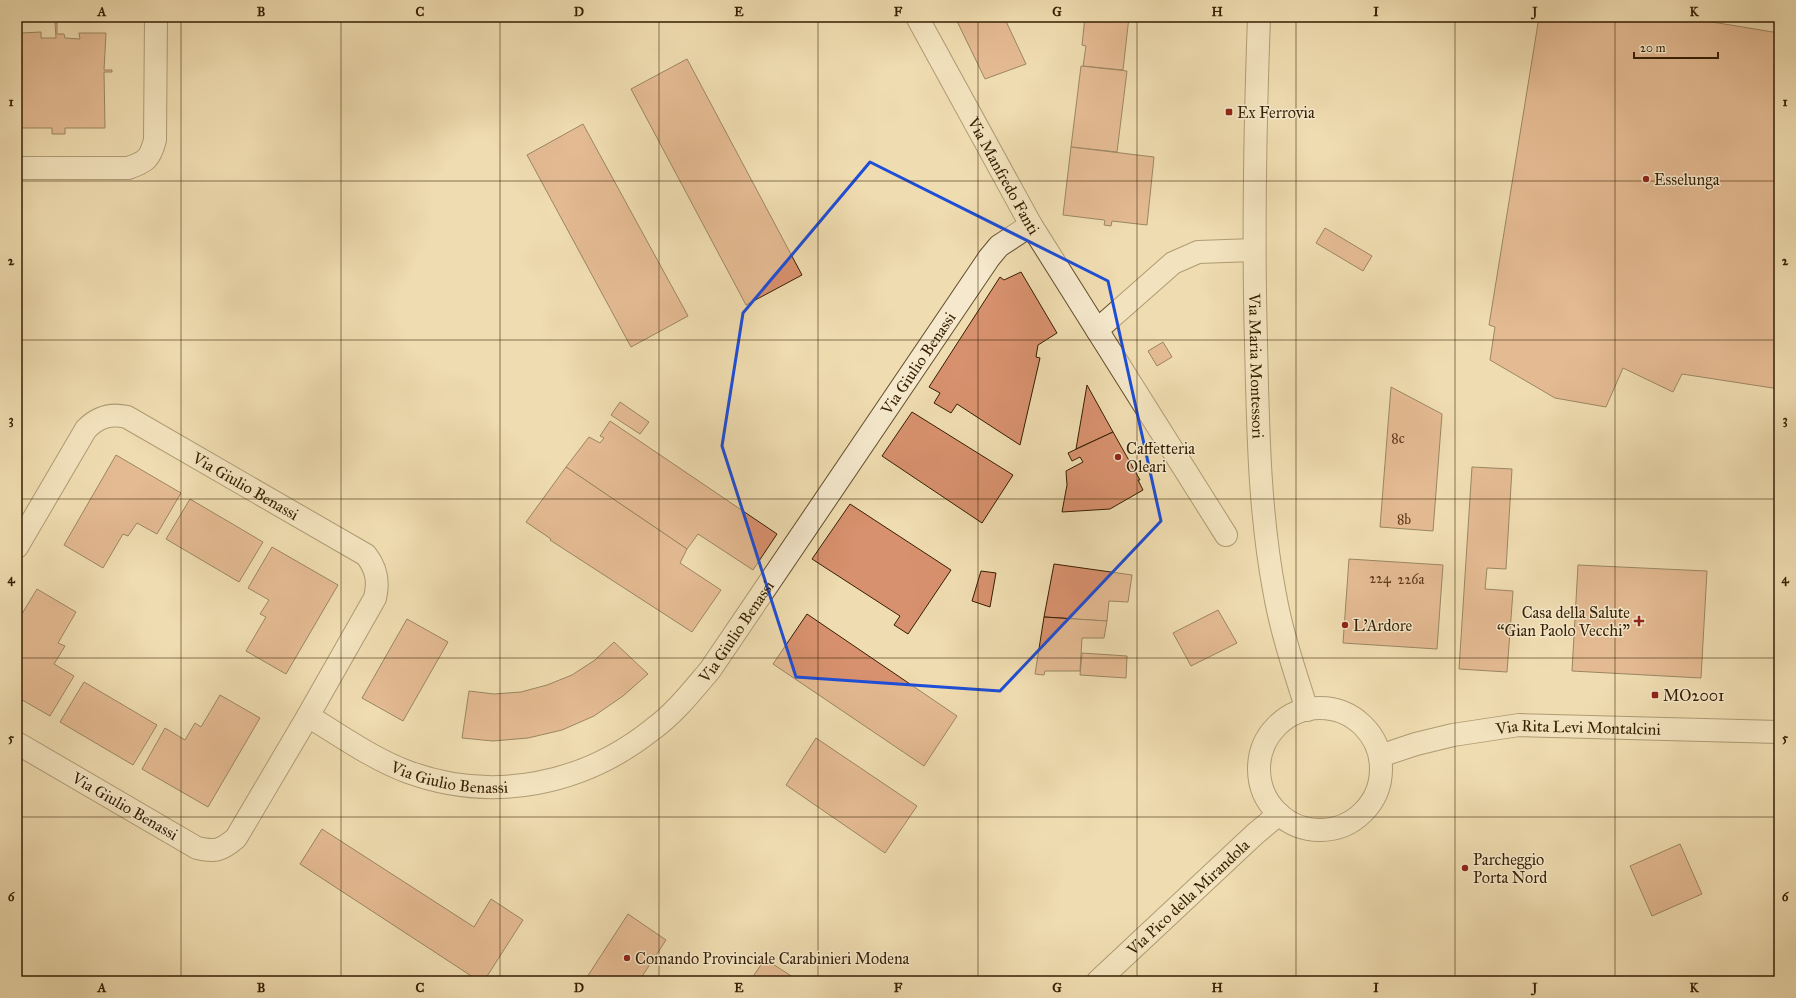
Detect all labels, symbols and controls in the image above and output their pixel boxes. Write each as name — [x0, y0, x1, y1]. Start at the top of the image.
text: A — [97, 4, 107, 20]
text: B — [257, 4, 266, 20]
text: C — [416, 4, 425, 20]
text: D — [574, 4, 584, 20]
text: E — [734, 4, 744, 20]
text: F — [894, 4, 903, 20]
text: G — [1052, 4, 1062, 20]
text: H — [1211, 4, 1223, 20]
text: I — [1373, 4, 1379, 20]
text: J — [1530, 4, 1538, 20]
text: K — [1689, 4, 1699, 20]
scale bar — [1634, 34, 1718, 60]
text: 20 m — [1640, 41, 1666, 55]
text: 1 — [8, 94, 14, 110]
text: 1 — [1782, 94, 1788, 110]
place label: Ex Ferrovia — [1237, 103, 1315, 122]
marker: Ex Ferrovia — [1224, 107, 1234, 117]
street label: Via Manfredo Fanti — [964, 113, 1044, 238]
place label: Esselunga — [1654, 170, 1720, 190]
marker: Esselunga — [1641, 174, 1651, 184]
text: 2 — [8, 253, 15, 269]
text: 2 — [1782, 253, 1789, 269]
street label: Via Maria Montessori — [1245, 292, 1268, 440]
street label: Via Giulio Benassi — [876, 308, 960, 419]
text: 3 — [8, 412, 14, 428]
text: 3 — [1782, 412, 1788, 428]
house number: 8c — [1391, 430, 1405, 447]
place label: Caffetteria Oleari — [1126, 439, 1195, 476]
street label: Via Giulio Benassi — [189, 447, 303, 524]
marker: Caffetteria Oleari — [1113, 452, 1123, 462]
house number: 8b — [1397, 511, 1411, 528]
house number: 224 — [1369, 570, 1392, 587]
text: 4 — [7, 571, 15, 587]
house number: 226a — [1398, 571, 1425, 588]
text: 4 — [1781, 571, 1789, 587]
street label: Via Giulio Benassi — [694, 576, 778, 687]
place label: Casa della Salute “Gian Paolo Vecchi” — [1497, 603, 1630, 640]
marker: Casa della Salute “Gian Paolo Vecchi” — [1633, 615, 1645, 627]
place label: L'Ardore — [1353, 616, 1413, 635]
marker: L'Ardore — [1340, 620, 1350, 630]
place label: MO2001 — [1663, 686, 1724, 705]
marker: MO2001 — [1650, 690, 1660, 700]
street label: Via Rita Levi Montalcini — [1493, 715, 1662, 738]
text: 5 — [8, 730, 15, 746]
text: 5 — [1782, 730, 1789, 746]
street label: Via Giulio Benassi — [387, 756, 509, 797]
street label: Via Giulio Benassi — [68, 767, 182, 844]
street label: Via Pico della Mirandola — [1122, 835, 1253, 960]
place label: Parcheggio Porta Nord — [1473, 850, 1547, 887]
marker: Parcheggio Porta Nord — [1460, 863, 1470, 873]
text: 6 — [8, 889, 16, 905]
text: 6 — [1782, 889, 1790, 905]
place label: Comando Provinciale Carabinieri Modena — [635, 949, 910, 968]
marker: Comando Provinciale Carabinieri Modena — [622, 953, 632, 963]
text: A — [97, 980, 107, 996]
text: B — [257, 980, 266, 996]
text: C — [416, 980, 425, 996]
text: D — [574, 980, 584, 996]
text: E — [734, 980, 744, 996]
text: F — [894, 980, 903, 996]
text: G — [1052, 980, 1062, 996]
text: H — [1211, 980, 1223, 996]
text: I — [1373, 980, 1379, 996]
text: J — [1530, 980, 1538, 996]
text: K — [1689, 980, 1699, 996]

